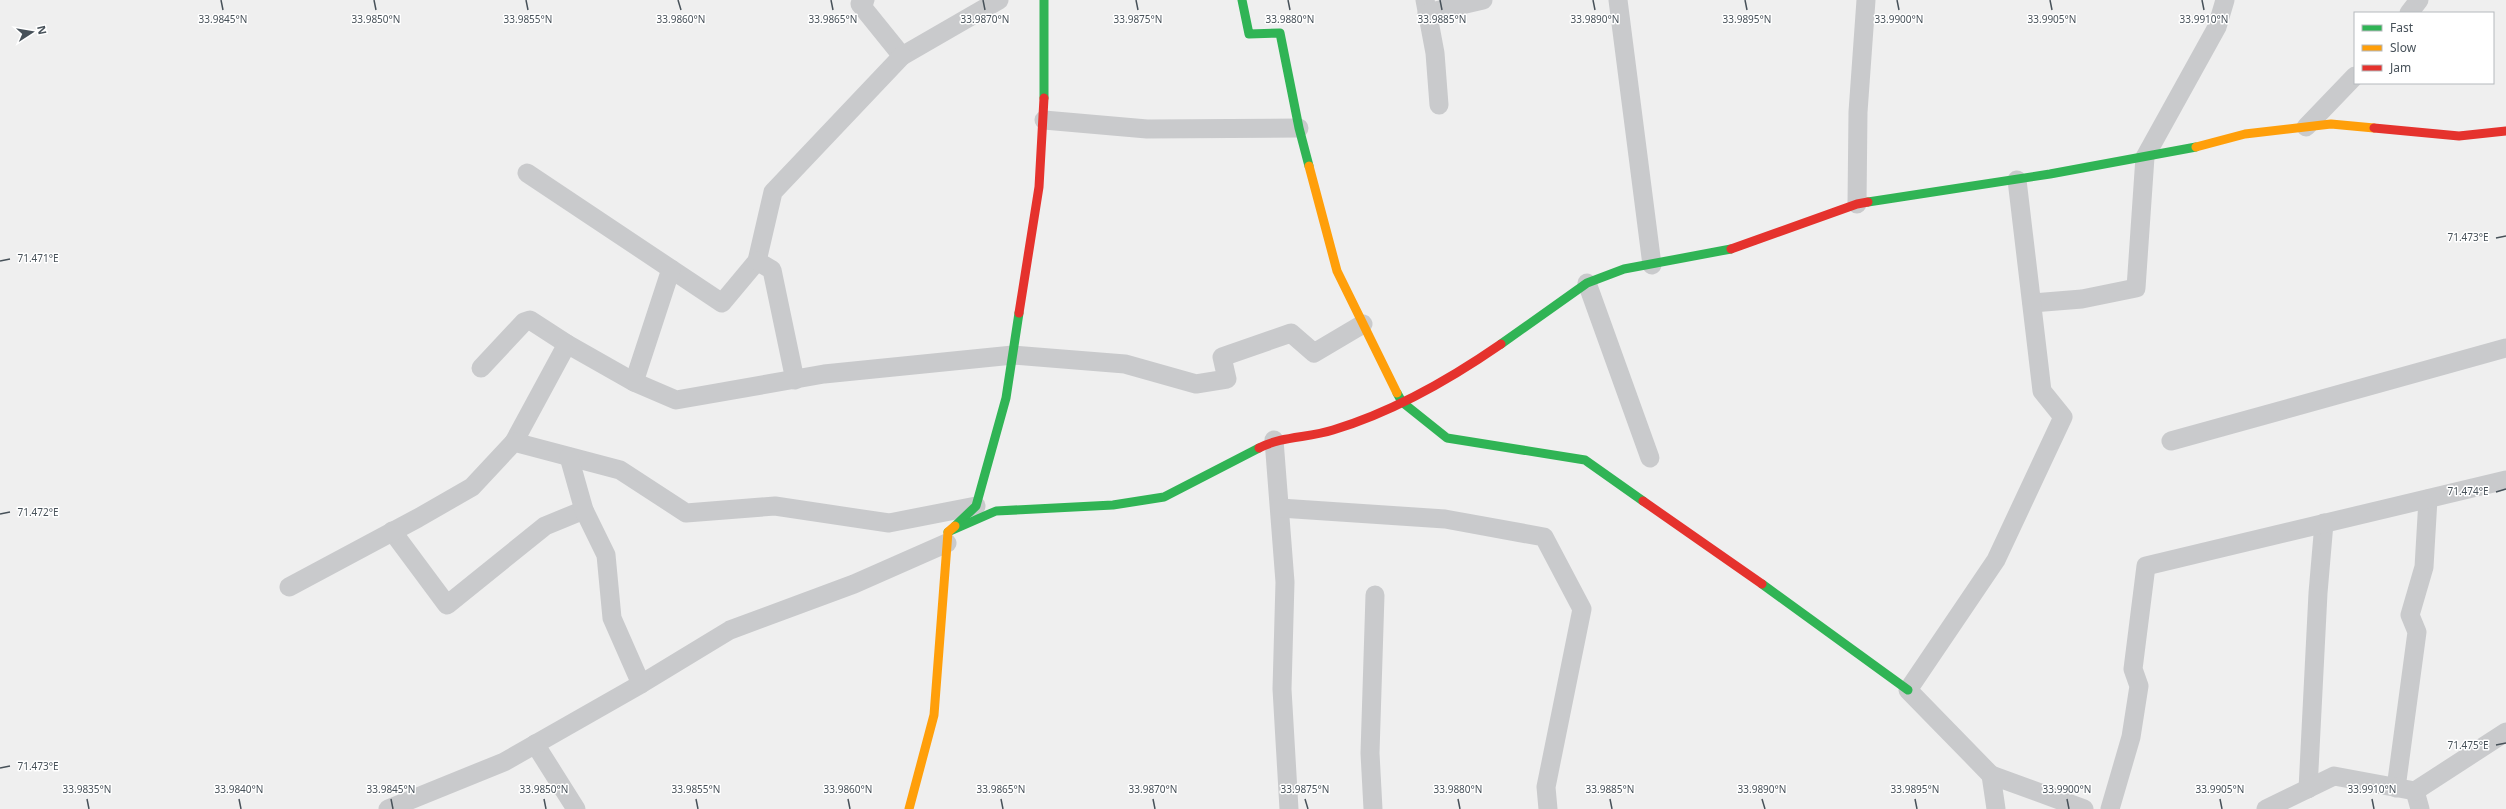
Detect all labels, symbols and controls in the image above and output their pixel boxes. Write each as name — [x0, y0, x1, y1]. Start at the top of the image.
north arrow — [12, 12, 52, 52]
text: 33.9845°N — [199, 12, 247, 26]
text: 33.9850°N — [352, 12, 400, 26]
text: 33.9855°N — [504, 12, 552, 26]
text: 33.9860°N — [657, 12, 705, 26]
text: 33.9865°N — [809, 12, 857, 26]
text: 33.9870°N — [961, 12, 1009, 26]
text: 33.9875°N — [1114, 12, 1162, 26]
text: 33.9880°N — [1266, 12, 1314, 26]
text: 33.9885°N — [1418, 12, 1466, 26]
text: 33.9890°N — [1571, 12, 1619, 26]
text: 33.9895°N — [1723, 12, 1771, 26]
text: 33.9900°N — [1875, 12, 1923, 26]
text: 33.9905°N — [2028, 12, 2076, 26]
text: 33.9910°N — [2180, 12, 2228, 26]
legend — [2354, 12, 2494, 84]
text: Fast — [2390, 19, 2414, 36]
text: N — [34, 24, 51, 36]
text: Slow — [2390, 39, 2417, 56]
text: Jam — [2389, 59, 2411, 76]
text: 71.473°E — [2447, 230, 2489, 244]
text: 71.471°E — [17, 251, 59, 265]
text: 71.474°E — [2447, 484, 2489, 498]
text: 71.472°E — [17, 505, 59, 519]
text: 71.475°E — [2447, 738, 2489, 752]
text: 71.473°E — [17, 759, 59, 773]
text: 33.9835°N — [63, 782, 111, 796]
text: 33.9840°N — [215, 782, 263, 796]
text: 33.9845°N — [367, 782, 415, 796]
text: 33.9850°N — [520, 782, 568, 796]
text: 33.9855°N — [672, 782, 720, 796]
text: 33.9860°N — [824, 782, 872, 796]
text: 33.9865°N — [977, 782, 1025, 796]
text: 33.9870°N — [1129, 782, 1177, 796]
text: 33.9875°N — [1281, 782, 1329, 796]
text: 33.9880°N — [1434, 782, 1482, 796]
text: 33.9885°N — [1586, 782, 1634, 796]
text: 33.9890°N — [1738, 782, 1786, 796]
text: 33.9895°N — [1891, 782, 1939, 796]
text: 33.9900°N — [2043, 782, 2091, 796]
text: 33.9905°N — [2196, 782, 2244, 796]
text: 33.9910°N — [2348, 782, 2396, 796]

